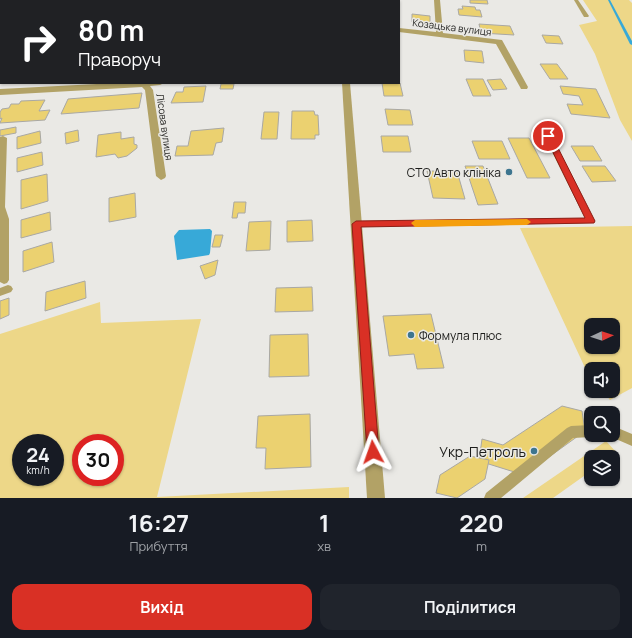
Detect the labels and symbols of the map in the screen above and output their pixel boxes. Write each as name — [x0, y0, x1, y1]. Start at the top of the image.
street label: Козацька вулиця — [412, 15, 492, 39]
street label: Лісова вулиця — [153, 93, 177, 161]
pin — [531, 119, 565, 153]
place label: СТО Авто клініка — [407, 164, 501, 181]
marker: СТО Авто клініка — [504, 167, 514, 177]
north arrow — [584, 318, 620, 354]
place label: Формула плюс — [419, 327, 502, 344]
marker: Формула плюс — [406, 330, 416, 340]
position arrow — [352, 431, 394, 473]
speed limit sign: 30 — [72, 434, 124, 486]
place label: Укр-Петроль — [439, 442, 526, 461]
marker: Укр-Петроль — [529, 446, 539, 456]

